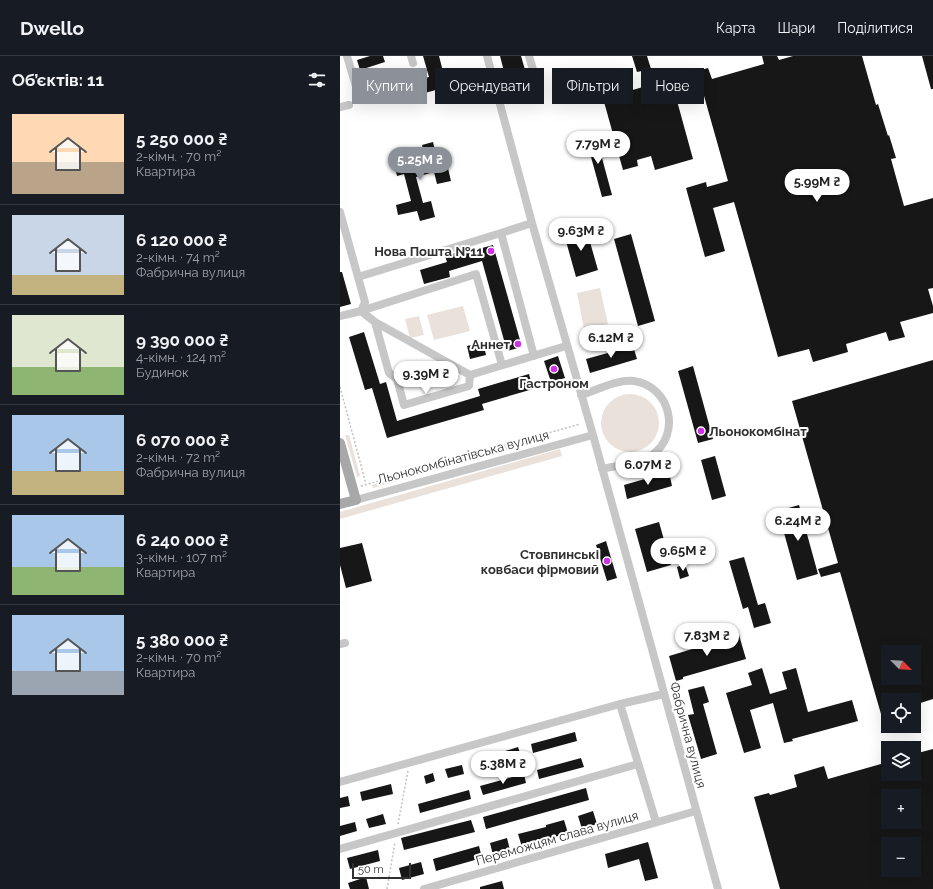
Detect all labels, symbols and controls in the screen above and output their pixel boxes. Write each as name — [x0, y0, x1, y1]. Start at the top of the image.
text: Dwello — [20, 17, 84, 39]
text: Карта — [716, 20, 755, 36]
text: Шари — [777, 20, 815, 36]
text: Поділитися — [837, 20, 913, 36]
chip: Купити — [352, 68, 427, 104]
chip: Орендувати — [435, 68, 544, 104]
chip: Фільтри — [552, 68, 633, 104]
chip: Нове — [641, 68, 704, 104]
icon: filters — [306, 69, 328, 91]
text: Об’єктів: 11 — [12, 70, 104, 90]
text: 5 250 000 ₴ — [136, 129, 228, 149]
icon: home — [44, 130, 92, 178]
pin: 7.79M ₴ — [561, 131, 635, 165]
text: 7.79M ₴ — [575, 136, 621, 151]
pin: 5.25M ₴ — [383, 147, 457, 181]
text: 2-кімн. · 70 m² — [136, 149, 221, 164]
text: 5.25M ₴ — [397, 152, 443, 167]
text: Квартира — [136, 164, 195, 179]
pin: 5.99M ₴ — [780, 169, 854, 203]
text: 5.99M ₴ — [794, 174, 840, 189]
pin: 9.63M ₴ — [544, 218, 618, 252]
text: 9.63M ₴ — [558, 223, 604, 238]
text: 6 120 000 ₴ — [136, 230, 227, 250]
icon: home — [44, 231, 92, 279]
place label: Нова Пошта №11 — [374, 244, 484, 259]
marker: Нова Пошта №11 — [486, 246, 496, 256]
text: 2-кімн. · 74 m² — [136, 250, 220, 265]
text: Фабрична вулиця — [136, 265, 245, 280]
pin: 6.12M ₴ — [574, 325, 648, 359]
text: 9 390 000 ₴ — [136, 330, 229, 350]
text: 6.12M ₴ — [588, 330, 634, 345]
icon: home — [44, 331, 92, 379]
place label: Аннет — [471, 337, 511, 352]
marker: Аннет — [513, 339, 523, 349]
text: 4-кімн. · 124 m² — [136, 350, 226, 365]
pin: 9.39M ₴ — [389, 361, 463, 395]
marker: Гастроном — [549, 364, 559, 374]
text: Будинок — [136, 365, 189, 380]
text: 9.39M ₴ — [403, 366, 449, 381]
place label: Гастроном — [519, 376, 589, 391]
place label: Льонокомбінат — [709, 424, 807, 439]
marker: Льонокомбінат — [696, 426, 706, 436]
street label: Льонокомбінатівська вулиця — [375, 427, 551, 487]
text: 6 070 000 ₴ — [136, 430, 229, 450]
icon: home — [44, 431, 92, 479]
text: 2-кімн. · 72 m² — [136, 450, 220, 465]
pin: 6.07M ₴ — [611, 452, 685, 486]
text: 6.07M ₴ — [624, 457, 672, 472]
text: Фабрична вулиця — [136, 465, 245, 480]
pin: 6.24M ₴ — [761, 508, 835, 542]
text: 6.24M ₴ — [775, 513, 821, 528]
text: 6 240 000 ₴ — [136, 530, 229, 550]
icon: home — [44, 531, 92, 579]
pin: 9.65M ₴ — [646, 538, 720, 572]
text: 9.65M ₴ — [660, 543, 706, 558]
place label: Стовпинські ковбаси фірмовий — [481, 547, 599, 577]
text: 3-кімн. · 107 m² — [136, 550, 227, 565]
marker: Стовпинські ковбаси фірмовий — [602, 556, 612, 566]
text: Квартира — [136, 565, 195, 580]
pin: 7.83M ₴ — [670, 623, 744, 657]
text: 7.83M ₴ — [684, 628, 730, 643]
text: 5 380 000 ₴ — [136, 630, 228, 650]
icon: home — [44, 631, 92, 679]
north arrow — [881, 645, 921, 685]
map controls — [881, 645, 921, 877]
text: 2-кімн. · 70 m² — [136, 650, 221, 665]
text: Квартира — [136, 665, 195, 680]
street label: Фабрична вулиця — [667, 680, 709, 790]
button: locate — [881, 693, 921, 733]
button: layers — [881, 741, 921, 781]
pin: 5.38M ₴ — [466, 751, 540, 785]
text: 5.38M ₴ — [480, 756, 526, 771]
button: + — [881, 789, 921, 829]
street label: Переможцям слава вулиця — [474, 808, 640, 868]
button: − — [881, 837, 921, 877]
scale bar — [352, 861, 411, 880]
text: 50 m — [358, 863, 384, 876]

